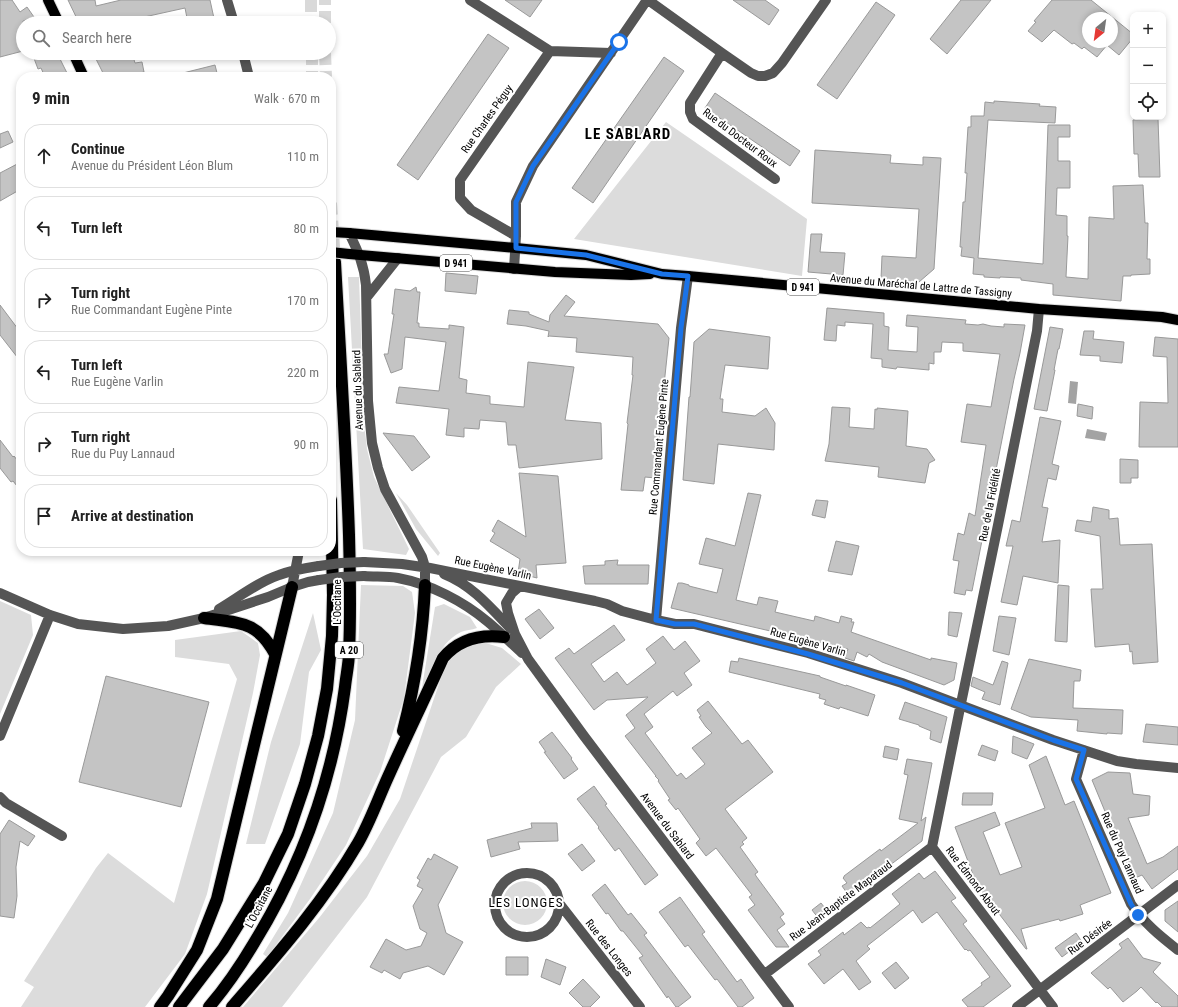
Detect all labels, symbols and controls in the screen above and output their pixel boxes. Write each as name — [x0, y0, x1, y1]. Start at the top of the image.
north arrow — [1082, 12, 1118, 48]
map controls — [1130, 12, 1166, 120]
button: + — [1130, 12, 1166, 48]
search box — [16, 16, 336, 60]
icon: search — [30, 27, 52, 49]
text: Search here — [62, 29, 132, 47]
route start — [610, 33, 628, 51]
button: − — [1130, 48, 1166, 84]
street label: Rue Charles Péguy — [459, 82, 516, 156]
button: locate — [1130, 84, 1166, 120]
text: 9 min — [32, 88, 70, 108]
text: Walk · 670 m — [254, 91, 320, 106]
street label: Rue du Docteur Roux — [700, 106, 780, 170]
district label: LE SABLARD — [585, 125, 671, 143]
text: Continue — [71, 140, 125, 158]
icon: ahead — [33, 145, 55, 167]
text: 110 m — [287, 149, 319, 164]
text: Avenue du Président Léon Blum — [71, 158, 233, 173]
icon: left — [33, 217, 55, 239]
text: Turn left — [71, 219, 122, 237]
text: 80 m — [293, 221, 319, 236]
road number: D 941 — [440, 255, 472, 271]
street label: Avenue du Maréchal de Lattre de Tassigny — [830, 272, 1013, 300]
road number: D 941 — [787, 279, 819, 295]
text: Turn right — [71, 284, 130, 302]
icon: right — [33, 289, 55, 311]
text: 170 m — [287, 293, 319, 308]
text: Rue Commandant Eugène Pinte — [71, 302, 232, 317]
street label: Avenue du Sablard — [350, 350, 366, 430]
text: Turn left — [71, 356, 122, 374]
icon: left — [33, 361, 55, 383]
text: 220 m — [287, 365, 319, 380]
text: Rue Eugène Varlin — [71, 374, 163, 389]
street label: Rue Commandant Eugène Pinte — [647, 379, 671, 515]
text: Turn right — [71, 428, 130, 446]
icon: right — [33, 433, 55, 455]
text: 90 m — [293, 437, 319, 452]
text: Rue du Puy Lannaud — [71, 446, 175, 461]
street label: Rue de la Fidélité — [977, 467, 1003, 543]
icon: arrive — [33, 505, 55, 527]
text: Arrive at destination — [71, 507, 194, 525]
street label: Rue Eugène Varlin — [453, 554, 533, 582]
street label: L'Occitane — [331, 579, 344, 625]
street label: Rue Eugène Varlin — [769, 625, 847, 659]
road number: A 20 — [335, 642, 363, 658]
street label: Avenue du Sablard — [638, 790, 696, 862]
street label: Rue du Puy Lannaud — [1098, 810, 1146, 896]
street label: Rue Édmond About — [943, 844, 1003, 918]
street label: Rue Jean-Baptiste Mapataud — [787, 858, 895, 944]
street label: L'Occitane — [243, 884, 275, 930]
district label: LES LONGES — [489, 895, 563, 910]
route end — [1129, 906, 1147, 924]
street label: Rue Désirée — [1066, 916, 1114, 958]
street label: Rue des Longes — [583, 917, 635, 979]

